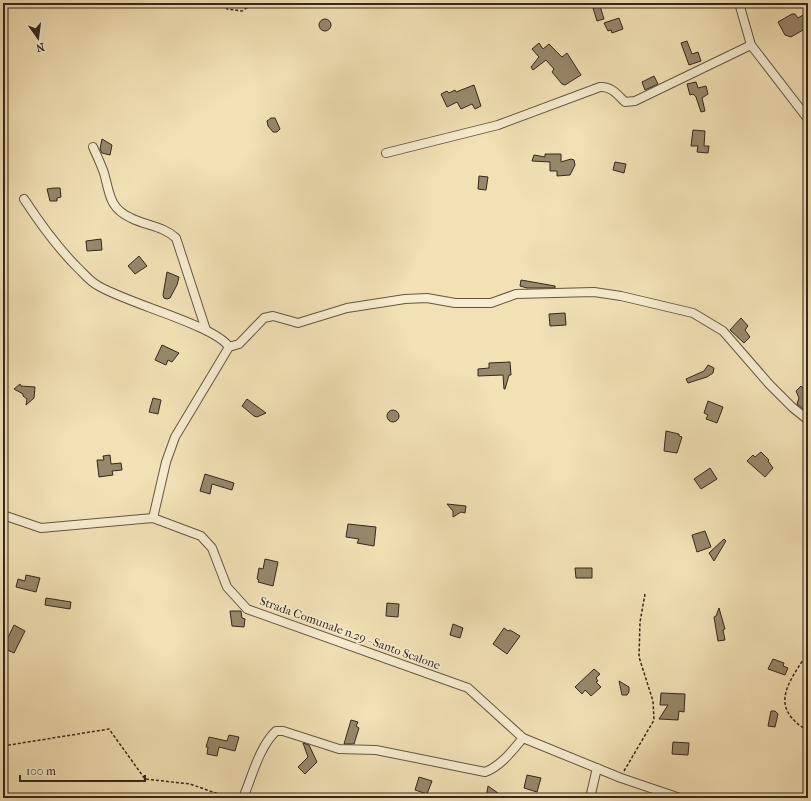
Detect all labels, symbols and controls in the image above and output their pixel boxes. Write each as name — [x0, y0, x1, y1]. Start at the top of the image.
north arrow — [18, 18, 58, 58]
text: N — [34, 40, 46, 55]
street label: Strada Comunale n.29 - Santo Scalone — [258, 594, 442, 672]
scale bar — [20, 757, 145, 783]
text: 100 m — [26, 764, 56, 778]

